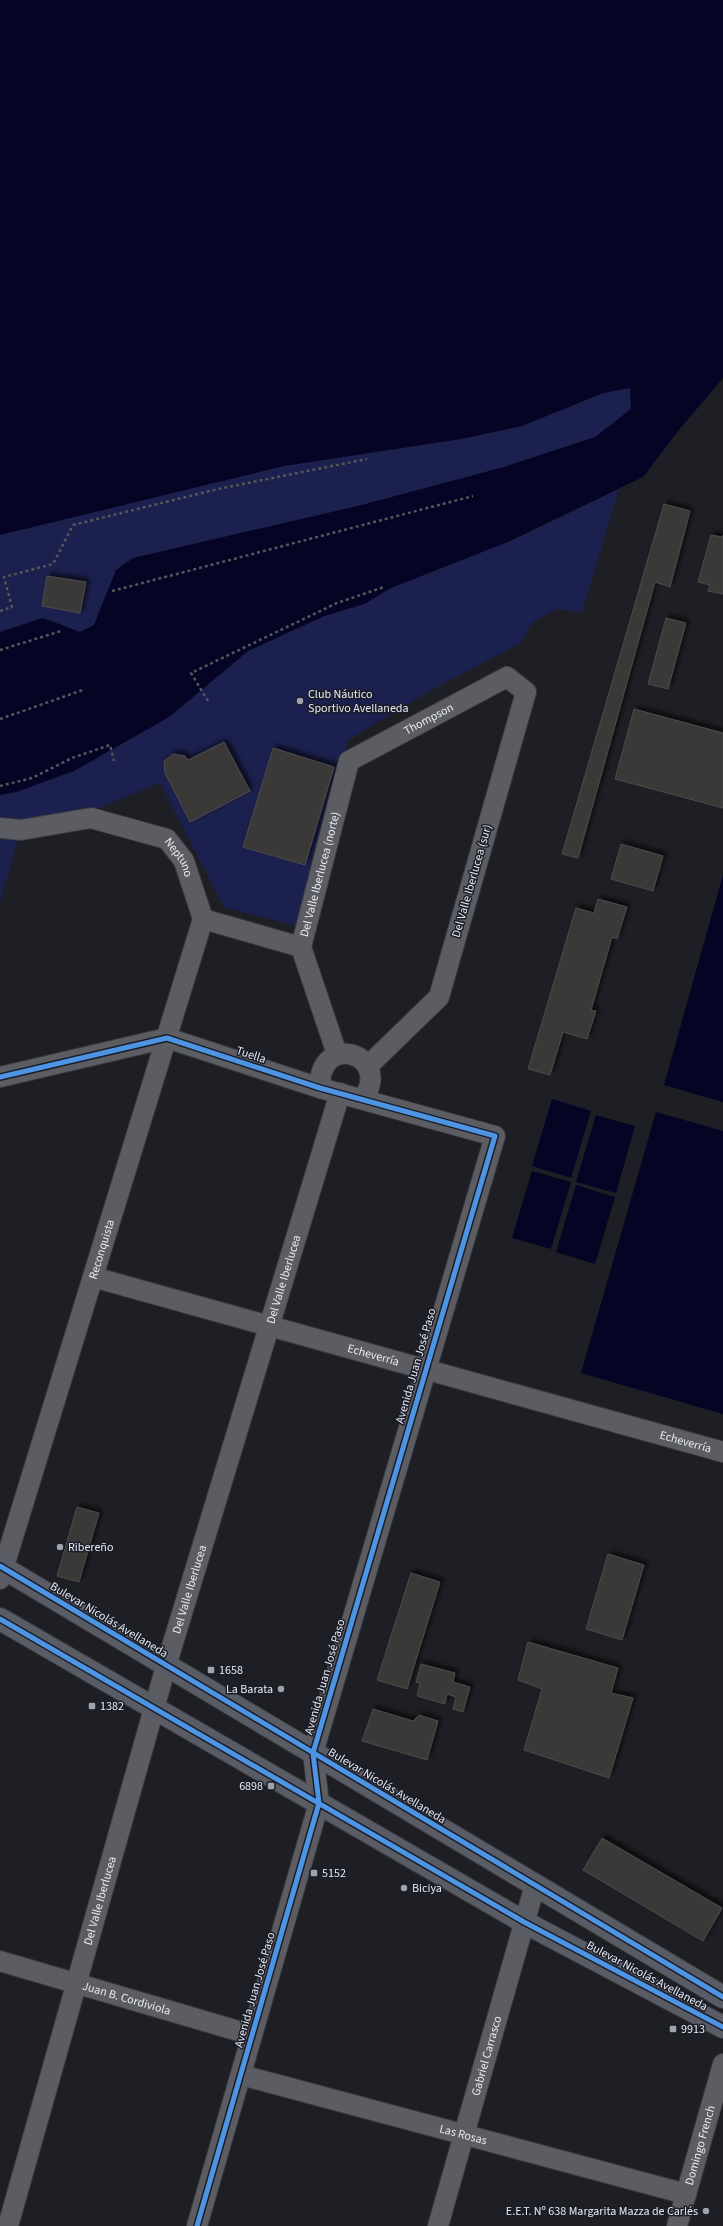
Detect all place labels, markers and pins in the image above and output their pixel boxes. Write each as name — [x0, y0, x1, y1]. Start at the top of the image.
place label: Club Náutico Sportivo Avellaneda — [308, 686, 409, 717]
marker: Club Náutico Sportivo Avellaneda — [295, 696, 305, 706]
place label: Ribereño — [68, 1539, 113, 1556]
marker: Ribereño — [55, 1542, 65, 1552]
place label: 1658 — [219, 1662, 243, 1679]
marker: 1658 — [206, 1665, 216, 1675]
place label: La Barata — [226, 1681, 273, 1698]
marker: La Barata — [276, 1684, 286, 1694]
place label: 1382 — [100, 1698, 124, 1715]
marker: 1382 — [87, 1701, 97, 1711]
place label: 6898 — [239, 1778, 263, 1795]
marker: 6898 — [266, 1781, 276, 1791]
place label: 5152 — [322, 1865, 346, 1882]
marker: 5152 — [309, 1868, 319, 1878]
place label: Biciya — [412, 1880, 442, 1897]
marker: Biciya — [399, 1883, 409, 1893]
place label: 9913 — [681, 2021, 705, 2038]
marker: 9913 — [668, 2024, 678, 2034]
place label: E.E.T. Nº 638 Margarita Mazza de Carlés — [506, 2203, 698, 2220]
marker: E.E.T. Nº 638 Margarita Mazza de Carlés — [701, 2206, 711, 2216]

